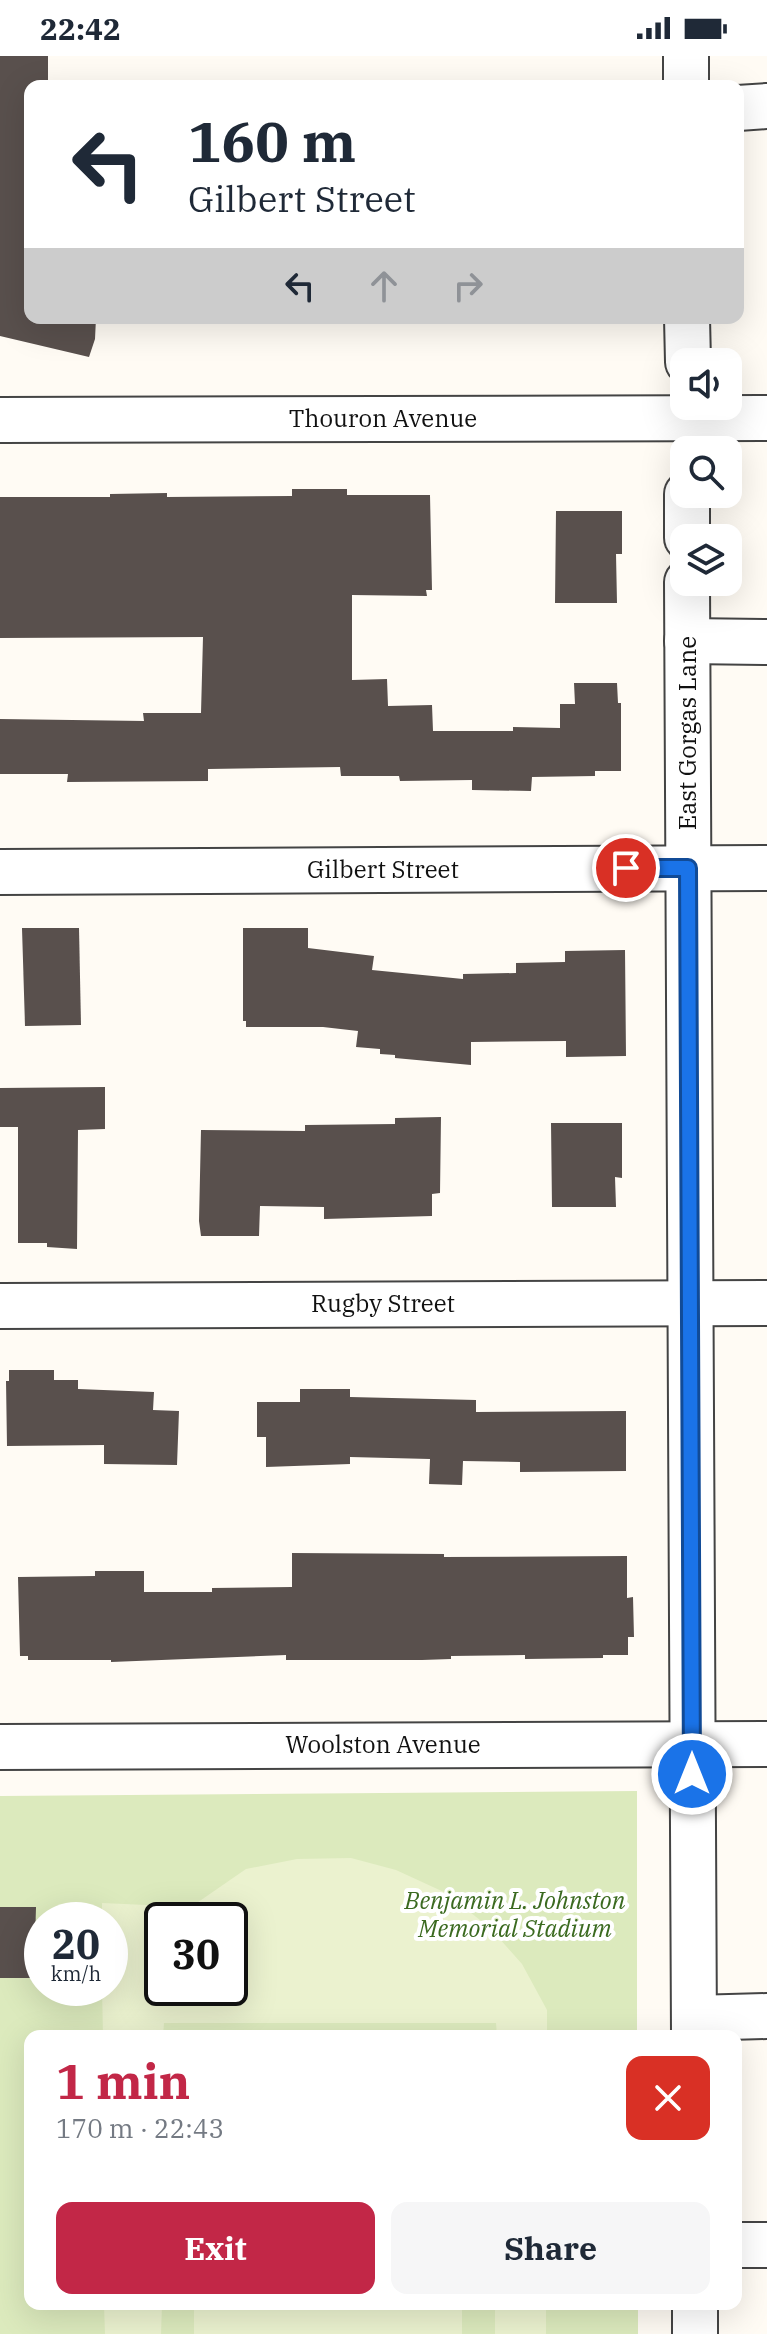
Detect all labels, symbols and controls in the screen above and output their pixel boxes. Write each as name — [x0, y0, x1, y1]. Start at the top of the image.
text: 22:42 — [40, 9, 121, 48]
text: 160 m — [188, 105, 356, 177]
icon: left — [56, 112, 160, 216]
text: Gilbert Street — [188, 175, 416, 222]
icon: left — [278, 264, 322, 308]
icon: ahead — [362, 264, 406, 308]
icon: right — [446, 264, 490, 308]
map controls — [670, 348, 742, 596]
button: sound — [670, 348, 742, 420]
street label: Thouron Avenue — [289, 402, 477, 434]
button: search — [670, 436, 742, 508]
button: layers — [670, 524, 742, 596]
street label: East Gorgas Lane — [671, 636, 703, 830]
pin — [592, 834, 660, 902]
icon: arrive — [604, 846, 648, 890]
street label: Gilbert Street — [307, 853, 459, 885]
street label: Rugby Street — [311, 1287, 455, 1319]
street label: Woolston Avenue — [285, 1728, 481, 1760]
position arrow — [650, 1732, 734, 1816]
park label: Benjamin L. Johnston Memorial Stadium — [404, 1884, 626, 1944]
speed limit sign: 30 — [144, 1902, 248, 2006]
text: 20 — [52, 1918, 100, 1970]
text: km/h — [51, 1960, 101, 1987]
text: 1 min — [56, 2050, 190, 2112]
button: close — [626, 2056, 710, 2140]
text: 170 m · 22:43 — [56, 2111, 224, 2145]
button: Exit — [56, 2202, 375, 2294]
button: Share — [391, 2202, 710, 2294]

